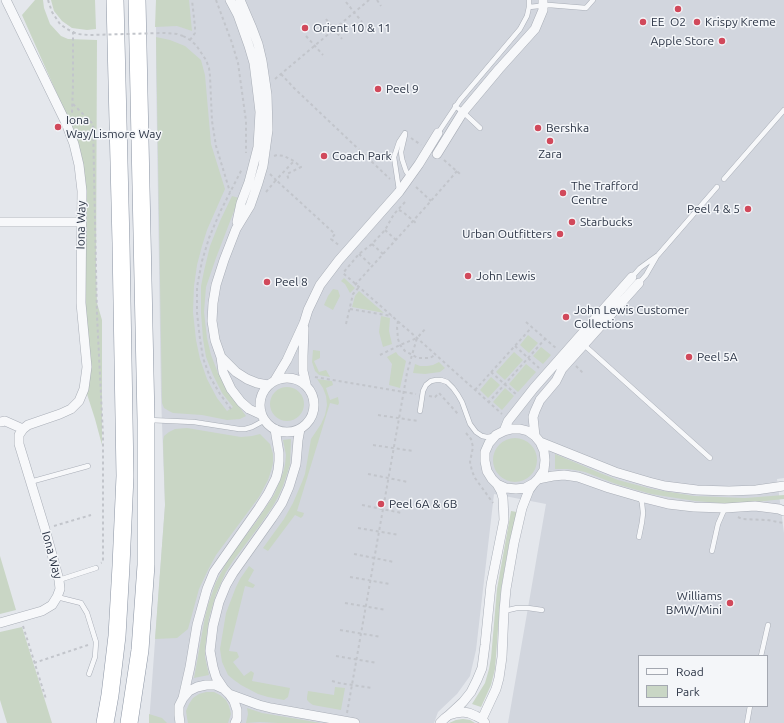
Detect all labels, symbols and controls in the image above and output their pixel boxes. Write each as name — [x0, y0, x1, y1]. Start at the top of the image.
marker: O2 — [673, 4, 683, 14]
place label: EE — [651, 15, 664, 29]
place label: O2 — [670, 15, 686, 29]
place label: Krispy Kreme — [705, 15, 776, 29]
marker: EE — [638, 17, 648, 27]
marker: Krispy Kreme — [692, 17, 702, 27]
place label: Orient 10 & 11 — [313, 21, 391, 35]
marker: Orient 10 & 11 — [300, 23, 310, 33]
place label: Apple Store — [650, 34, 714, 48]
marker: Apple Store — [717, 36, 727, 46]
place label: Peel 9 — [386, 82, 419, 96]
marker: Peel 9 — [373, 84, 383, 94]
place label: Iona Way/Lismore Way — [66, 113, 161, 141]
place label: Bershka — [546, 121, 589, 135]
marker: Iona Way/Lismore Way — [53, 122, 63, 132]
marker: Bershka — [533, 123, 543, 133]
marker: Zara — [545, 136, 555, 146]
place label: Zara — [538, 147, 562, 161]
place label: Coach Park — [332, 149, 392, 163]
marker: Coach Park — [319, 151, 329, 161]
place label: The Trafford Centre — [571, 179, 639, 207]
marker: The Trafford Centre — [558, 188, 568, 198]
street label: Iona Way — [73, 201, 89, 249]
place label: Peel 4 & 5 — [687, 202, 740, 216]
marker: Peel 4 & 5 — [743, 204, 753, 214]
place label: Starbucks — [580, 215, 632, 229]
marker: Starbucks — [567, 217, 577, 227]
place label: Urban Outfitters — [462, 227, 552, 241]
marker: Urban Outfitters — [555, 229, 565, 239]
place label: John Lewis — [476, 269, 536, 283]
marker: John Lewis — [463, 271, 473, 281]
place label: Peel 8 — [275, 275, 308, 289]
marker: Peel 8 — [262, 277, 272, 287]
place label: John Lewis Customer Collections — [574, 303, 689, 331]
marker: John Lewis Customer Collections — [561, 312, 571, 322]
place label: Peel 5A — [697, 350, 738, 364]
marker: Peel 5A — [684, 352, 694, 362]
place label: Peel 6A & 6B — [389, 497, 457, 511]
marker: Peel 6A & 6B — [376, 499, 386, 509]
street label: Iona Way — [39, 530, 65, 580]
place label: Williams BMW/Mini — [666, 589, 722, 617]
marker: Williams BMW/Mini — [725, 598, 735, 608]
legend — [638, 655, 768, 707]
text: Road — [676, 665, 704, 678]
text: Park — [676, 685, 700, 698]

